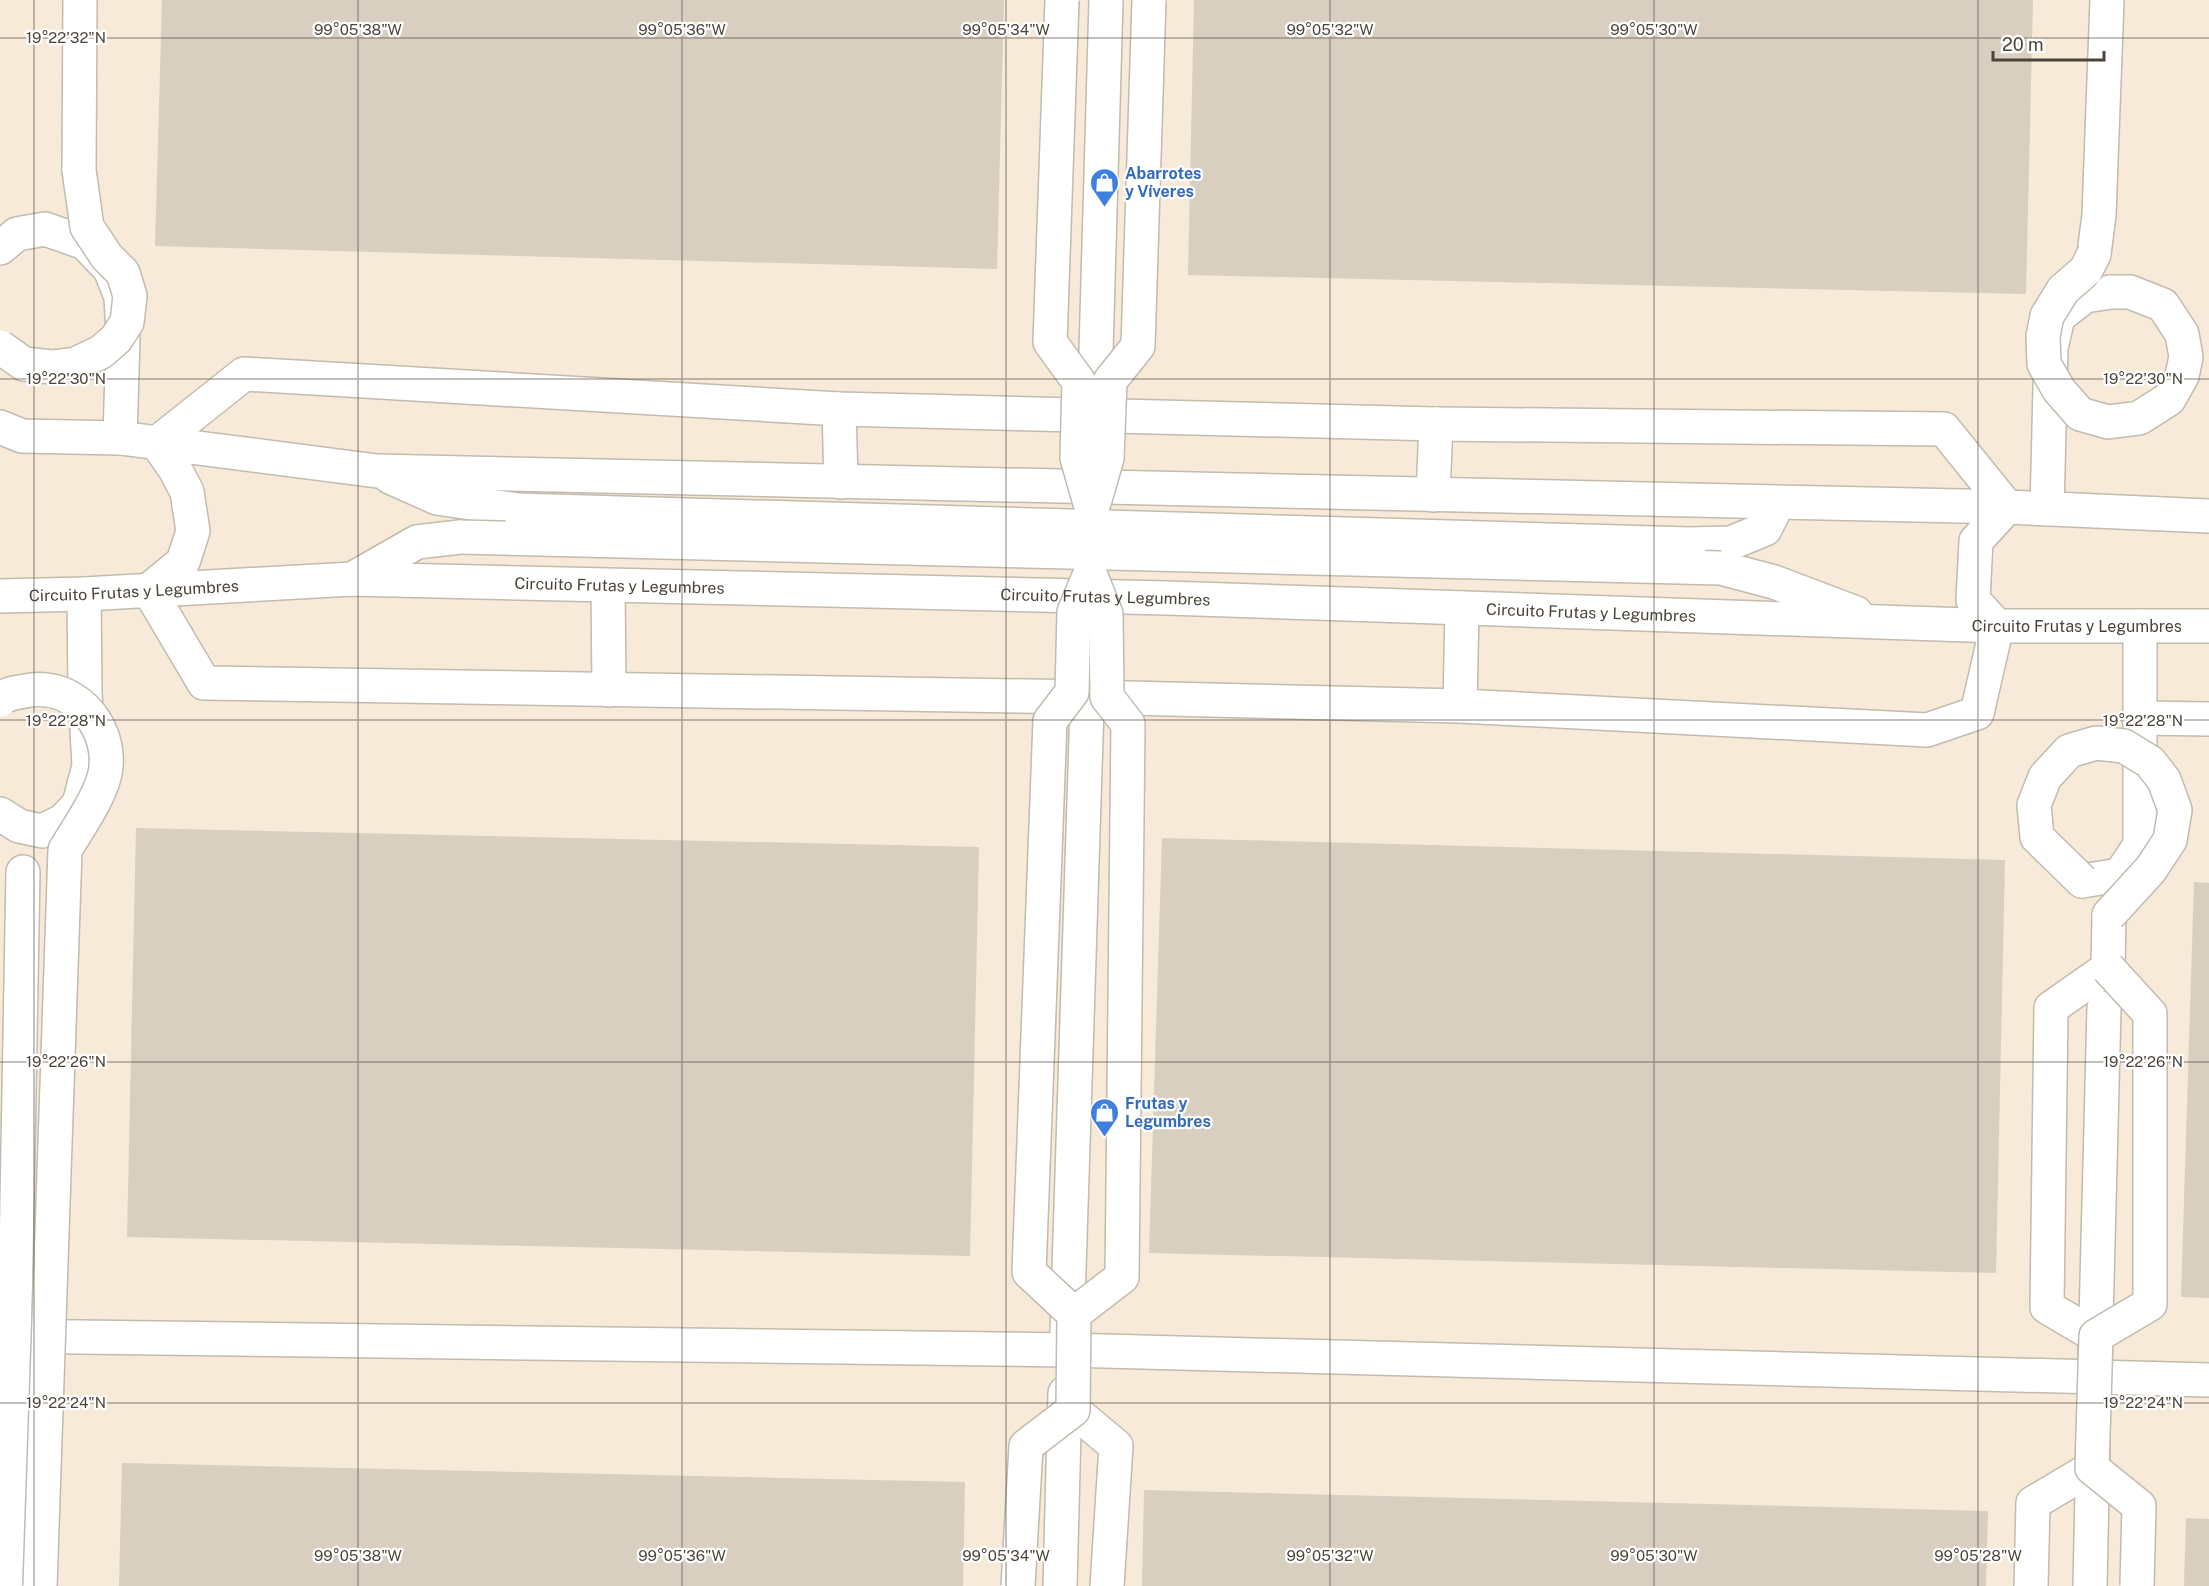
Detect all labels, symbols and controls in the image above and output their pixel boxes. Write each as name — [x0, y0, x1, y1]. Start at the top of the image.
text: 99°05'38"W — [314, 21, 402, 38]
text: 99°05'36"W — [638, 21, 726, 38]
text: 99°05'34"W — [962, 21, 1050, 38]
text: 99°05'32"W — [1286, 21, 1374, 38]
text: 99°05'30"W — [1610, 21, 1698, 38]
scale bar — [1993, 24, 2104, 62]
text: 19°22'32"N — [26, 29, 106, 46]
text: 20 m — [2002, 34, 2044, 55]
place label: Abarrotes y Víveres — [1125, 164, 1202, 201]
shop icon: Abarrotes y Víveres — [1088, 166, 1120, 208]
text: 19°22'30"N — [26, 370, 106, 387]
text: 19°22'30"N — [2103, 370, 2183, 387]
street label: Circuito Frutas y Legumbres — [514, 573, 725, 597]
street label: Circuito Frutas y Legumbres — [29, 576, 239, 605]
street label: Circuito Frutas y Legumbres — [1000, 585, 1211, 609]
street label: Circuito Frutas y Legumbres — [1486, 599, 1696, 625]
street label: Circuito Frutas y Legumbres — [1971, 616, 2182, 636]
text: 19°22'28"N — [26, 712, 106, 729]
text: 19°22'28"N — [2103, 712, 2183, 729]
text: 19°22'26"N — [26, 1053, 106, 1070]
text: 19°22'26"N — [2103, 1053, 2183, 1070]
place label: Frutas y Legumbres — [1125, 1094, 1211, 1131]
shop icon: Frutas y Legumbres — [1088, 1096, 1120, 1138]
text: 19°22'24"N — [26, 1394, 106, 1411]
text: 19°22'24"N — [2103, 1394, 2183, 1411]
text: 99°05'38"W — [314, 1547, 402, 1564]
text: 99°05'36"W — [638, 1547, 726, 1564]
text: 99°05'34"W — [962, 1547, 1050, 1564]
text: 99°05'32"W — [1286, 1547, 1374, 1564]
text: 99°05'30"W — [1610, 1547, 1698, 1564]
text: 99°05'28"W — [1934, 1547, 2022, 1564]

